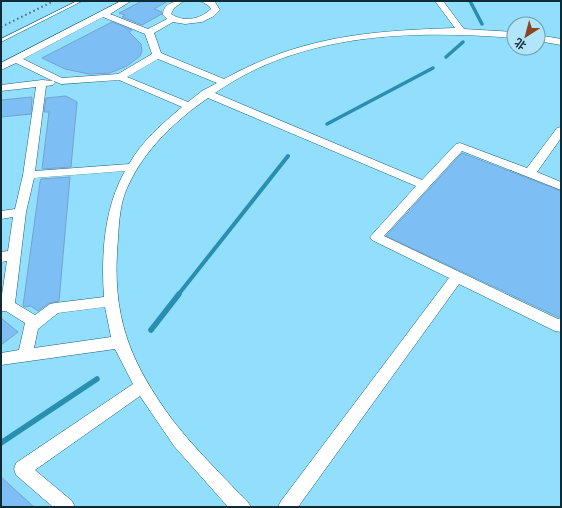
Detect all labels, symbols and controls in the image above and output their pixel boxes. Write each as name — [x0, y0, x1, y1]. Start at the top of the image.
north arrow — [506, 16, 546, 56]
text: 北 — [512, 35, 529, 53]

